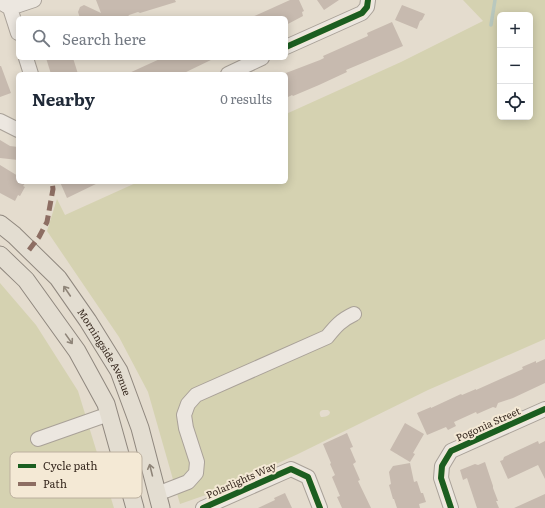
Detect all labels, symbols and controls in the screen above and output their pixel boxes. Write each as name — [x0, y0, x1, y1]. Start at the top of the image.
map controls — [497, 12, 533, 120]
button: + — [497, 12, 533, 48]
search box — [16, 16, 288, 60]
icon: search — [30, 27, 52, 49]
text: Search here — [62, 27, 146, 50]
button: − — [497, 48, 533, 84]
button: locate — [497, 84, 533, 120]
text: Nearby — [32, 86, 95, 111]
text: 0 results — [220, 89, 272, 108]
one-way arrow — [63, 286, 71, 297]
street label: Morningside Avenue — [74, 305, 135, 398]
one-way arrow — [65, 333, 73, 344]
street label: Pogonia Street — [453, 403, 522, 444]
legend — [10, 452, 142, 498]
text: Cycle path — [43, 457, 98, 473]
street label: Polarlights Way — [203, 457, 278, 502]
one-way arrow — [147, 464, 154, 477]
text: Path — [43, 475, 67, 491]

